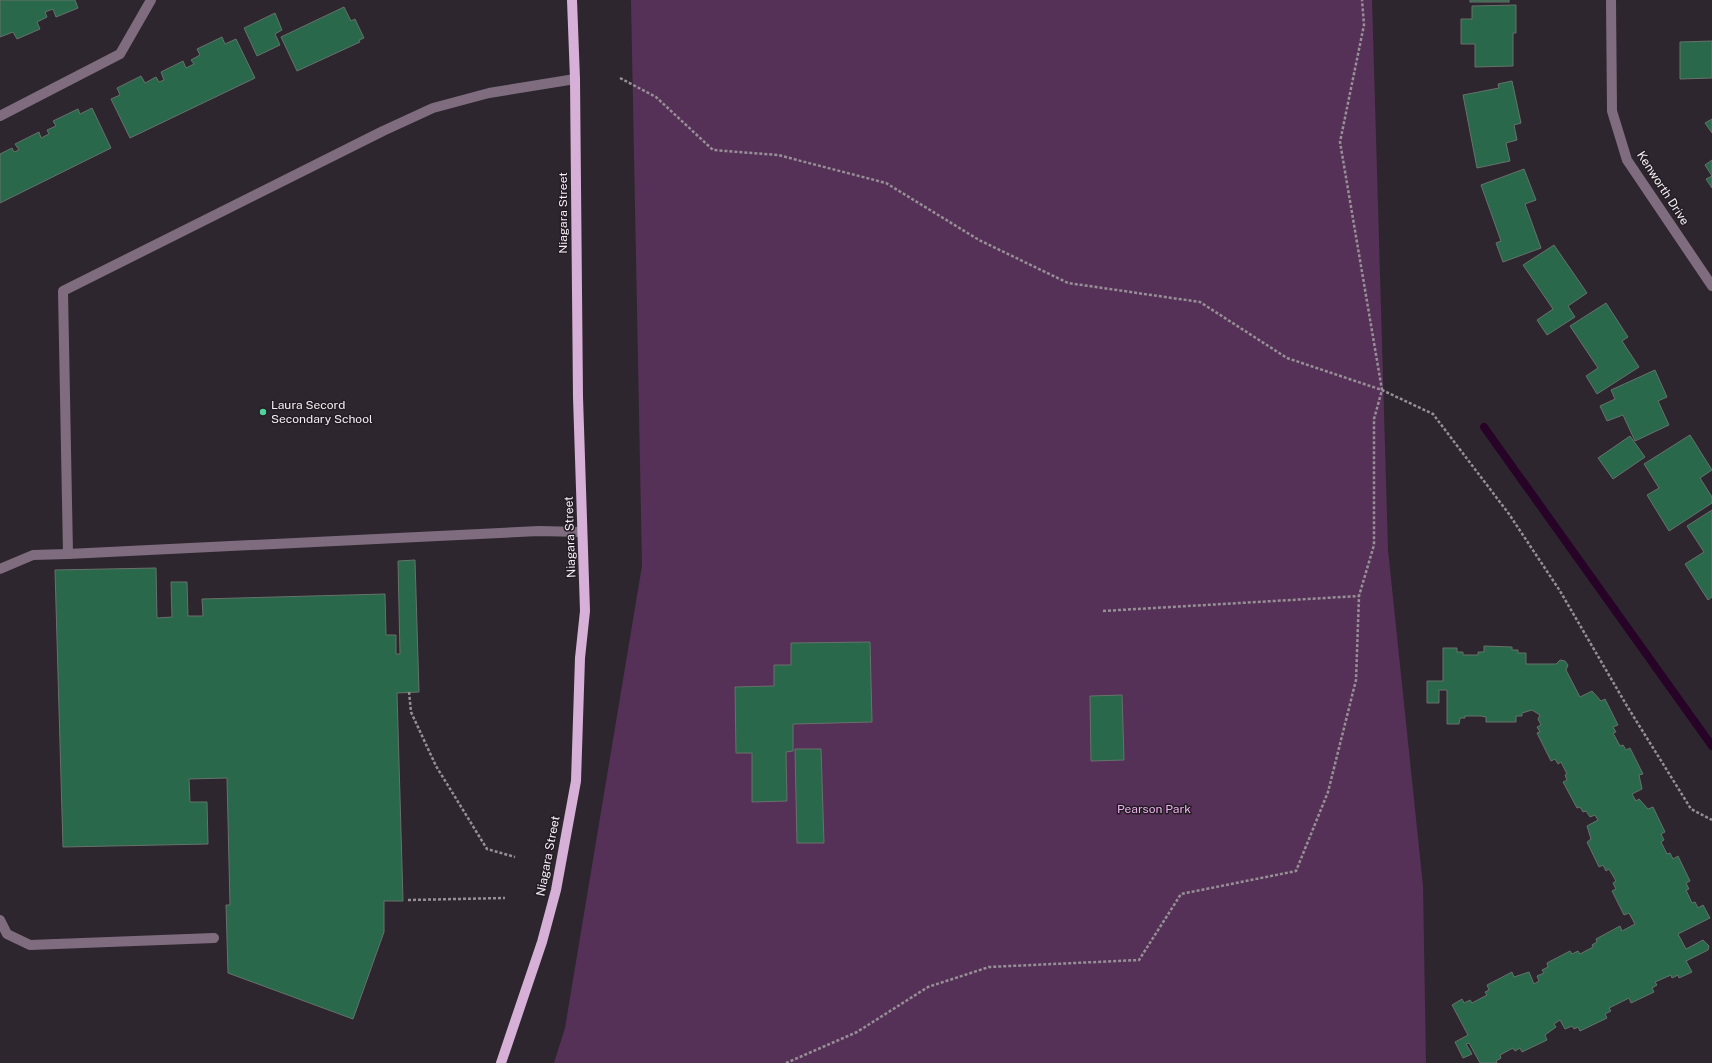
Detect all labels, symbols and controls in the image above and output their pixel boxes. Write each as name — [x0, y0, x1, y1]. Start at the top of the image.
street label: Kenworth Drive — [1634, 148, 1692, 228]
street label: Niagara Street — [556, 172, 570, 254]
place label: Laura Secord Secondary School — [271, 398, 373, 426]
marker: Laura Secord Secondary School — [258, 407, 268, 417]
street label: Niagara Street — [562, 496, 578, 578]
park label: Pearson Park — [1117, 802, 1191, 816]
street label: Niagara Street — [533, 814, 563, 897]

